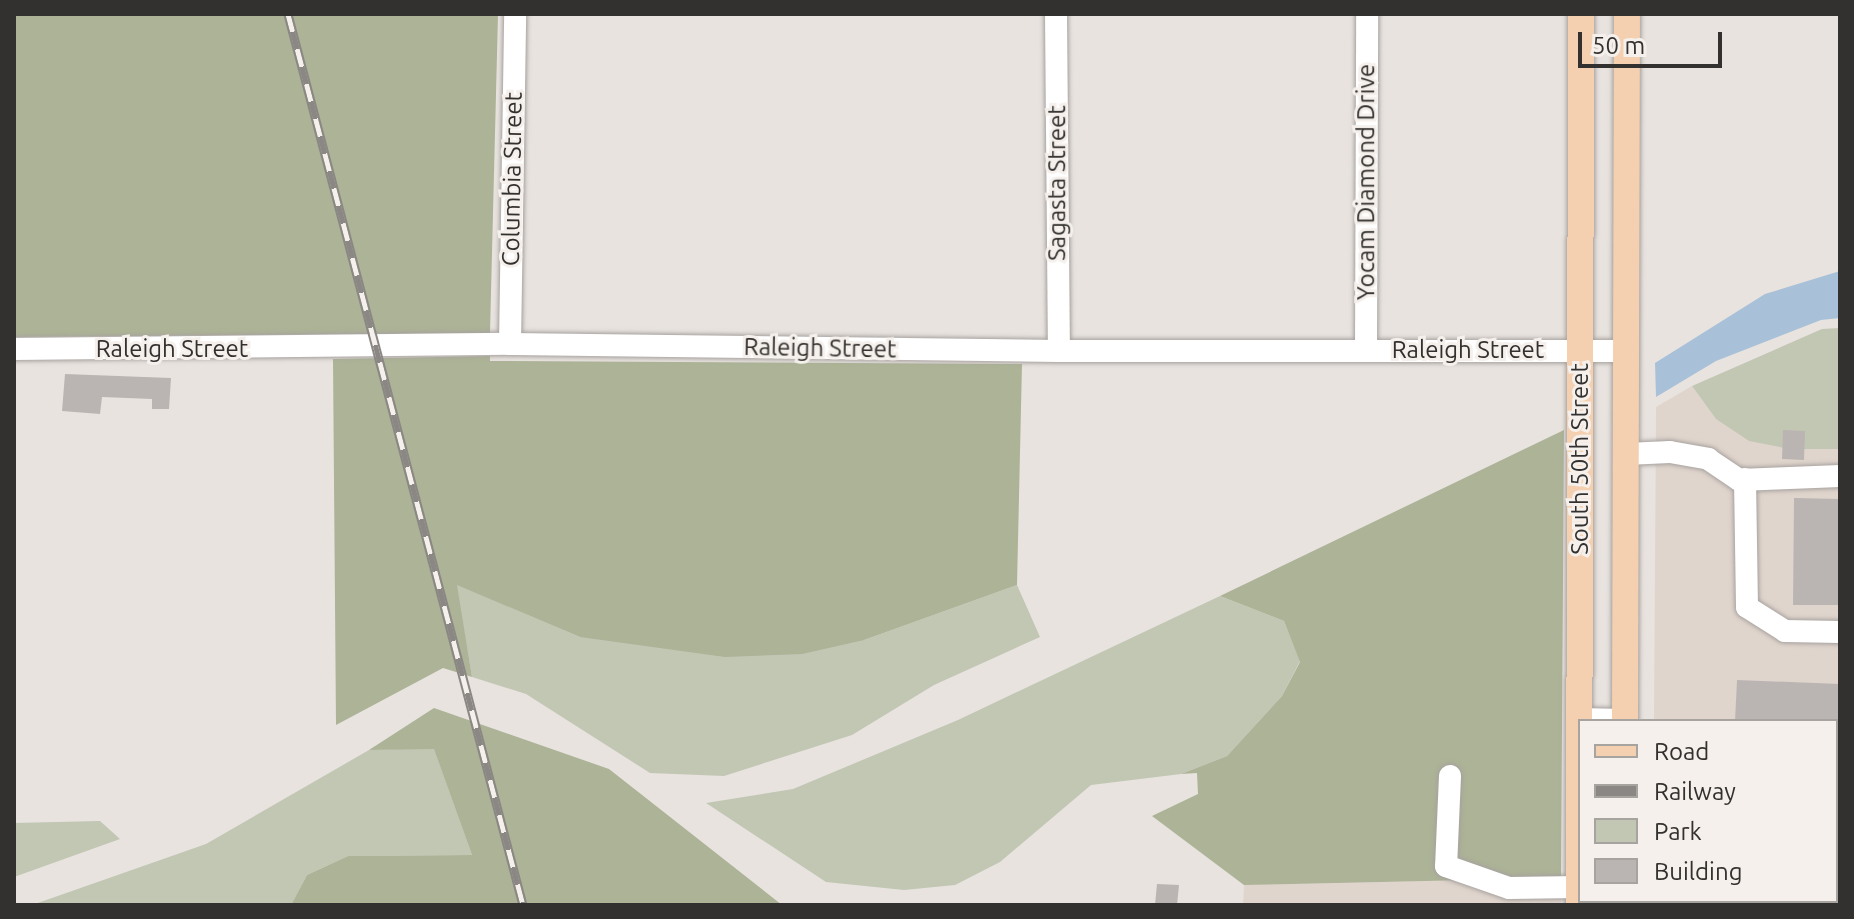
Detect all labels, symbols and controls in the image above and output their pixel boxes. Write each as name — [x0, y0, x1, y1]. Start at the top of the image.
scale bar — [1582, 16, 1726, 66]
text: 50 m — [1592, 32, 1645, 59]
street label: Yocam Diamond Drive — [1352, 64, 1380, 300]
street label: Columbia Street — [496, 92, 528, 266]
street label: Sagasta Street — [1043, 105, 1071, 261]
street label: Raleigh Street — [743, 332, 897, 364]
street label: Raleigh Street — [96, 335, 248, 363]
street label: Raleigh Street — [1392, 336, 1544, 364]
street label: South 50th Street — [1566, 363, 1594, 555]
legend — [1578, 719, 1838, 903]
text: Road — [1654, 738, 1709, 765]
text: Railway — [1654, 778, 1736, 805]
text: Park — [1654, 818, 1702, 845]
text: Building — [1654, 858, 1742, 885]

